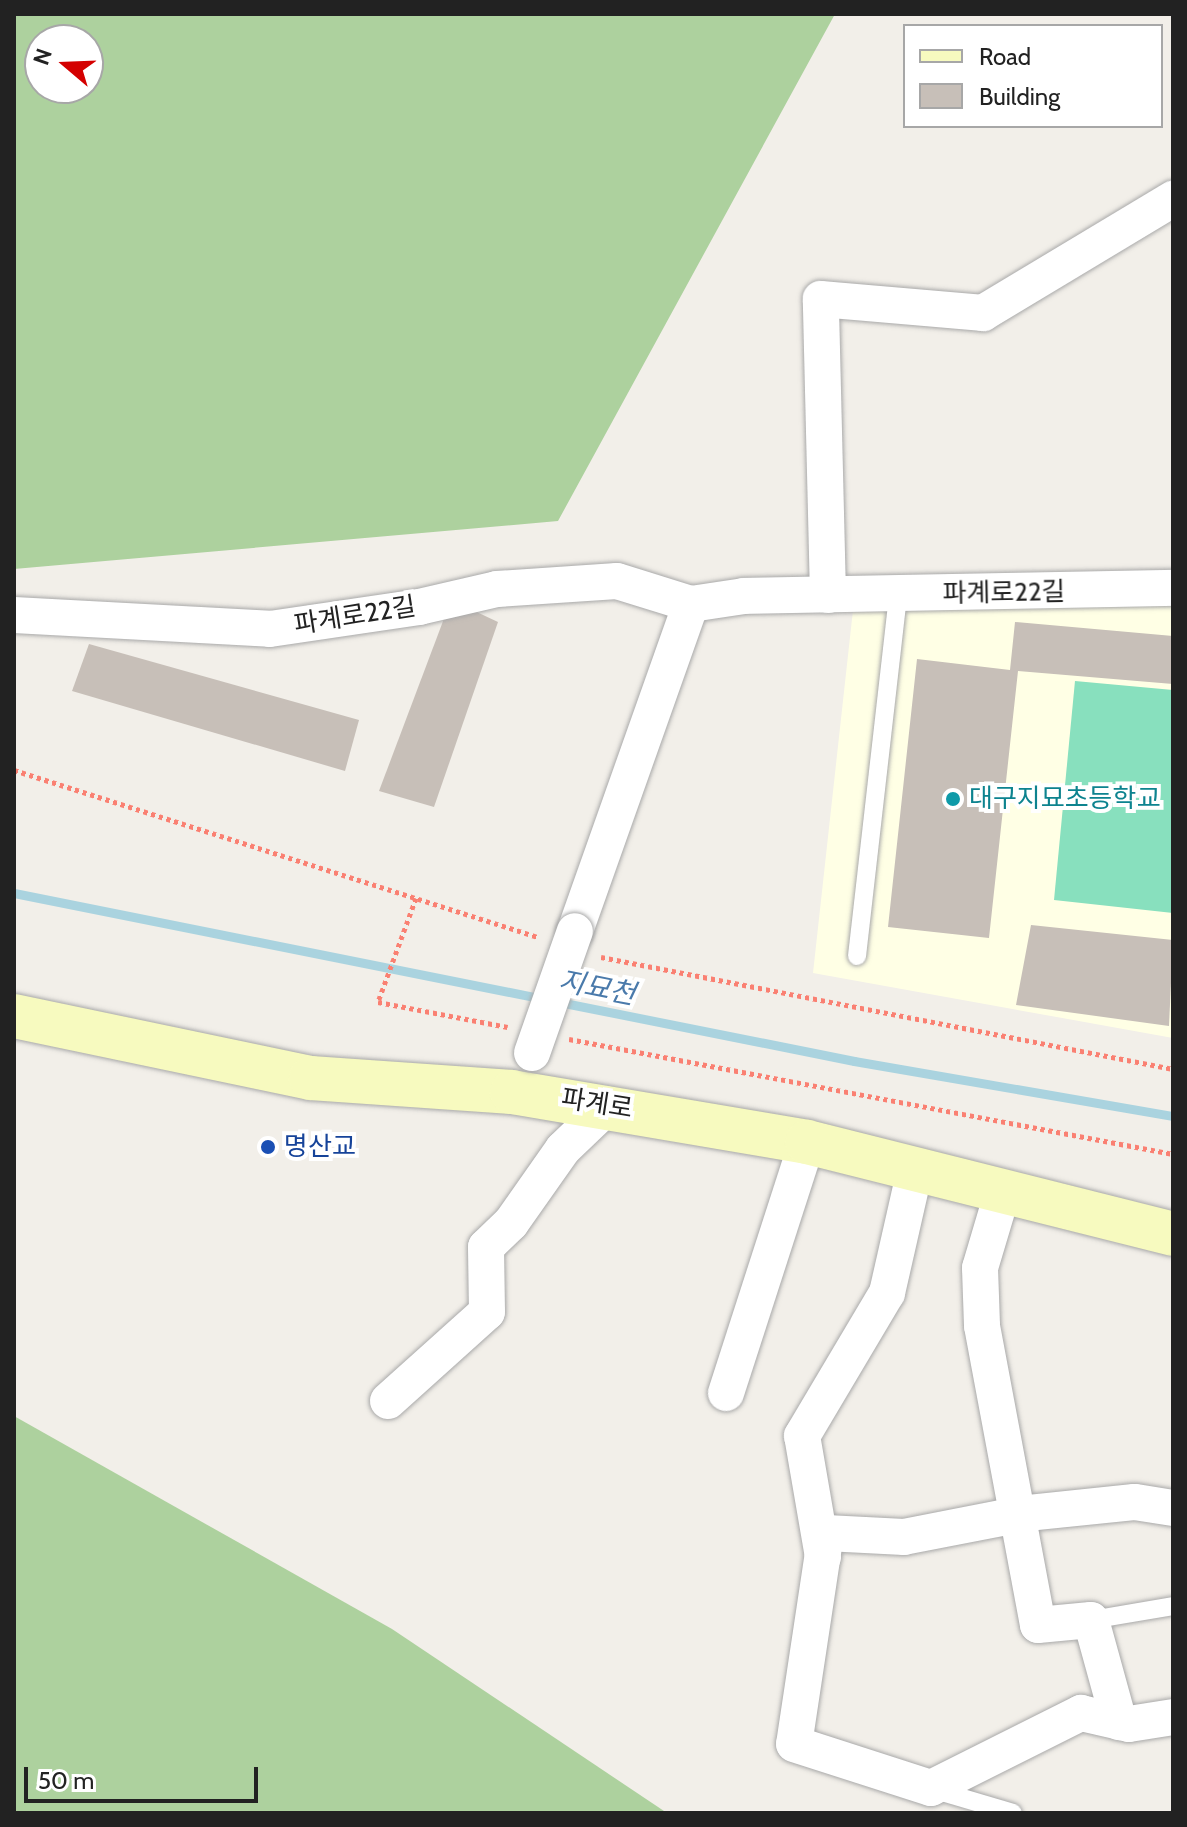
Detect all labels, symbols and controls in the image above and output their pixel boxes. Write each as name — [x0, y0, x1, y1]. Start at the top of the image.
north arrow — [24, 24, 104, 104]
legend — [903, 24, 1163, 128]
text: Road — [979, 42, 1031, 71]
text: N — [27, 45, 58, 68]
text: Building — [979, 82, 1060, 111]
street label: 파계로22길 — [942, 576, 1066, 610]
street label: 파계로22길 — [292, 591, 418, 641]
place label: 대구지묘초등학교 — [969, 783, 1160, 815]
marker: 대구지묘초등학교 — [944, 790, 962, 808]
water label: 지묘천 — [556, 963, 638, 1011]
street label: 파계로 — [559, 1083, 635, 1125]
place label: 명산교 — [284, 1131, 356, 1163]
marker: 명산교 — [259, 1138, 277, 1156]
scale bar — [28, 1751, 262, 1801]
text: 50 m — [38, 1766, 94, 1795]

